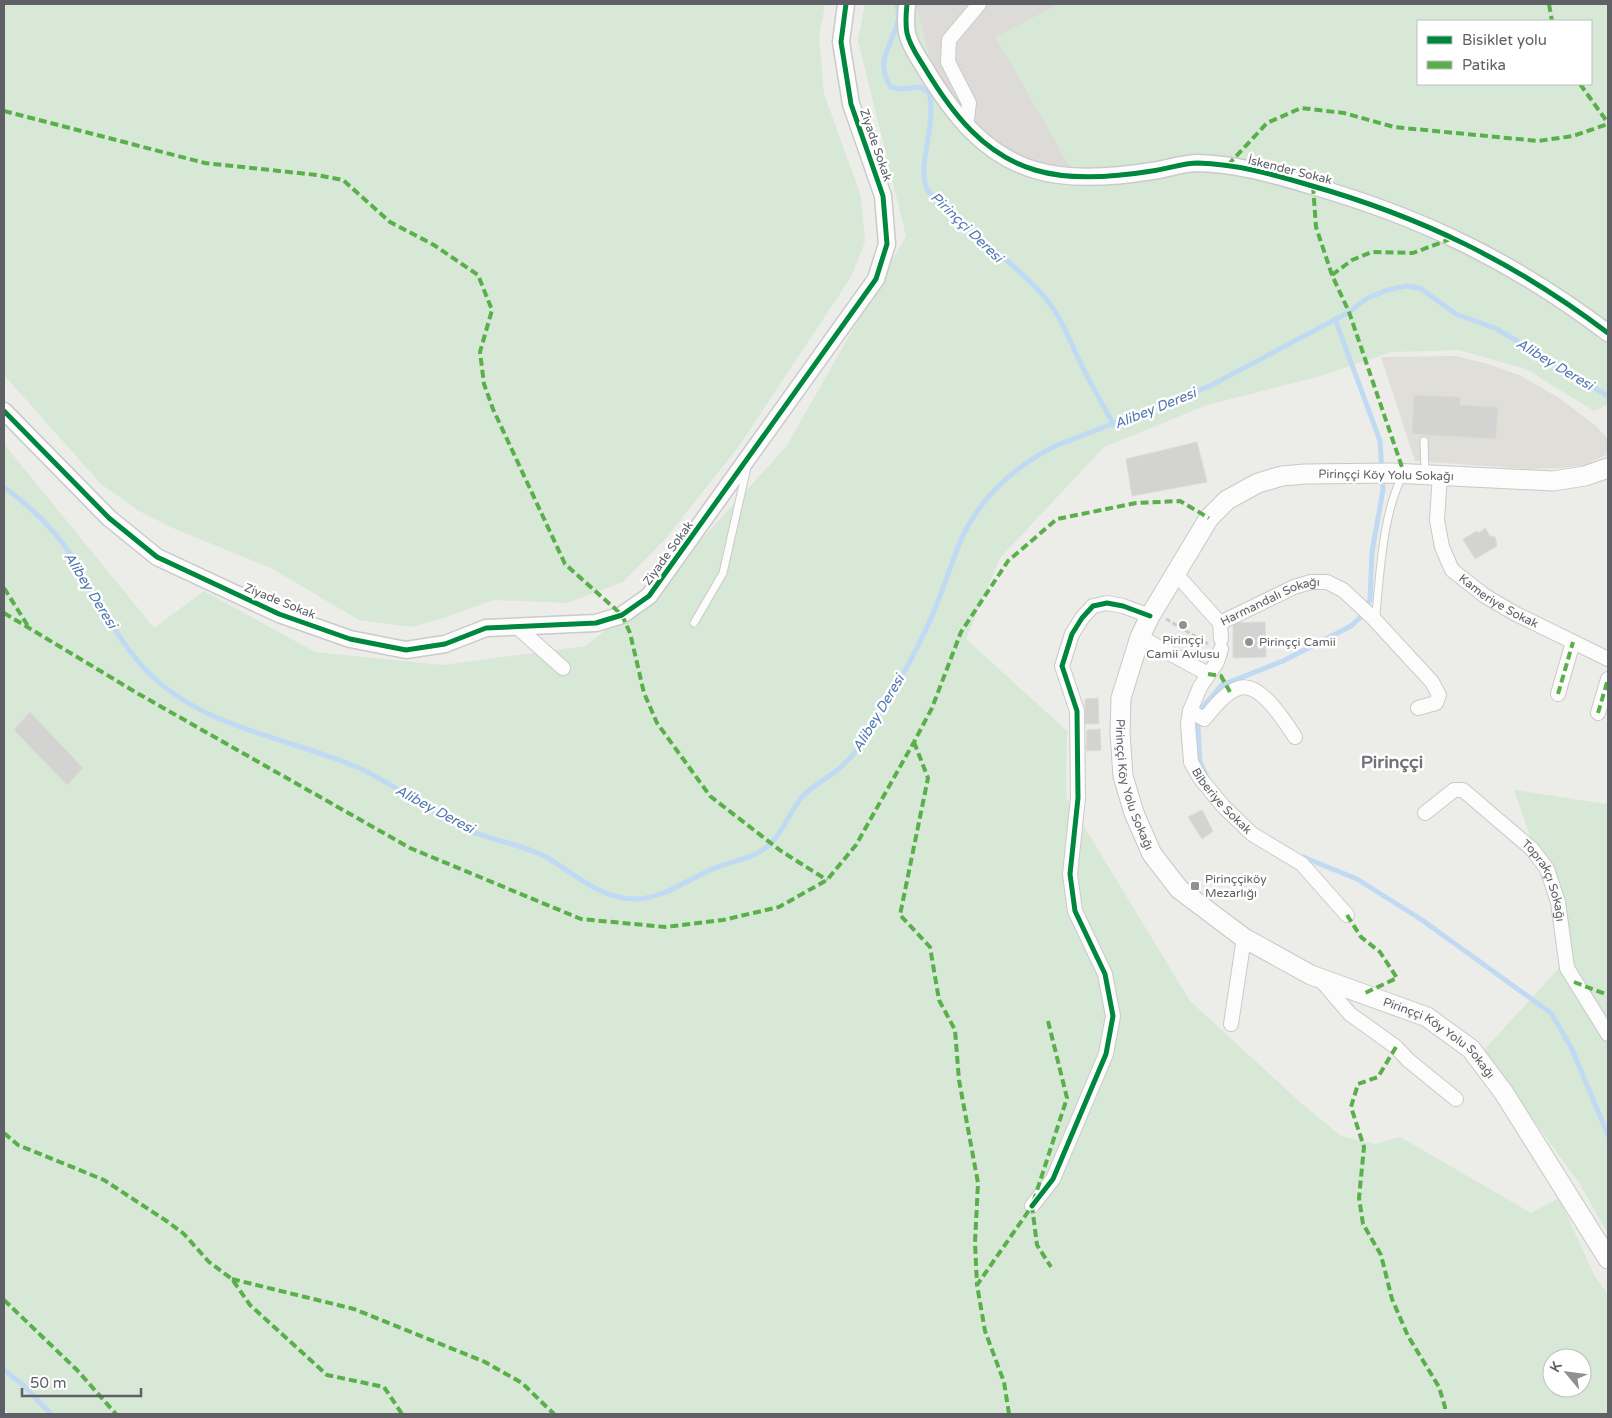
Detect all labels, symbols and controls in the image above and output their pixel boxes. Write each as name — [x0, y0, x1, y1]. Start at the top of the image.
legend — [1417, 20, 1592, 85]
text: Bisiklet yolu — [1462, 31, 1547, 49]
text: Patika — [1462, 56, 1506, 74]
street label: Ziyade Sokak — [857, 107, 895, 183]
street label: İskender Sokak — [1247, 153, 1334, 187]
water label: Pirinççi Deresi — [927, 189, 1007, 267]
water label: Alibey Deresi — [1513, 335, 1598, 395]
water label: Alibey Deresi — [1112, 384, 1200, 433]
street label: Pirinççi Köy Yolu Sokağı — [1318, 467, 1454, 483]
street label: Ziyade Sokak — [640, 518, 696, 588]
water label: Alibey Deresi — [60, 549, 122, 633]
street label: Kameriye Sokak — [1456, 571, 1541, 631]
street label: Harmandalı Sokağı — [1218, 575, 1320, 629]
street label: Ziyade Sokak — [242, 580, 318, 622]
marker: Pirinççi Camii Avlusu — [1177, 619, 1189, 631]
place label: Pirinççi Camii Avlusu — [1146, 633, 1220, 661]
place label: Pirinççi Camii — [1259, 635, 1336, 649]
marker: Pirinççi Camii — [1243, 636, 1255, 648]
water label: Alibey Deresi — [849, 670, 909, 755]
street label: Pirinççi Köy Yolu Sokağı — [1113, 719, 1156, 852]
district label: Pirinççi — [1361, 751, 1423, 773]
street label: Biberiye Sokak — [1189, 765, 1255, 837]
water label: Alibey Deresi — [393, 782, 478, 838]
street label: Toprakçı Sokağı — [1519, 837, 1568, 922]
place label: Pirinççiköy Mezarlığı — [1205, 872, 1267, 900]
marker: Pirinççiköy Mezarlığı — [1189, 880, 1201, 892]
street label: Pirinççi Köy Yolu Sokağı — [1381, 995, 1498, 1081]
north arrow — [1542, 1348, 1592, 1398]
text: K — [1546, 1358, 1566, 1375]
scale bar — [22, 1366, 141, 1398]
text: 50 m — [30, 1374, 67, 1392]

